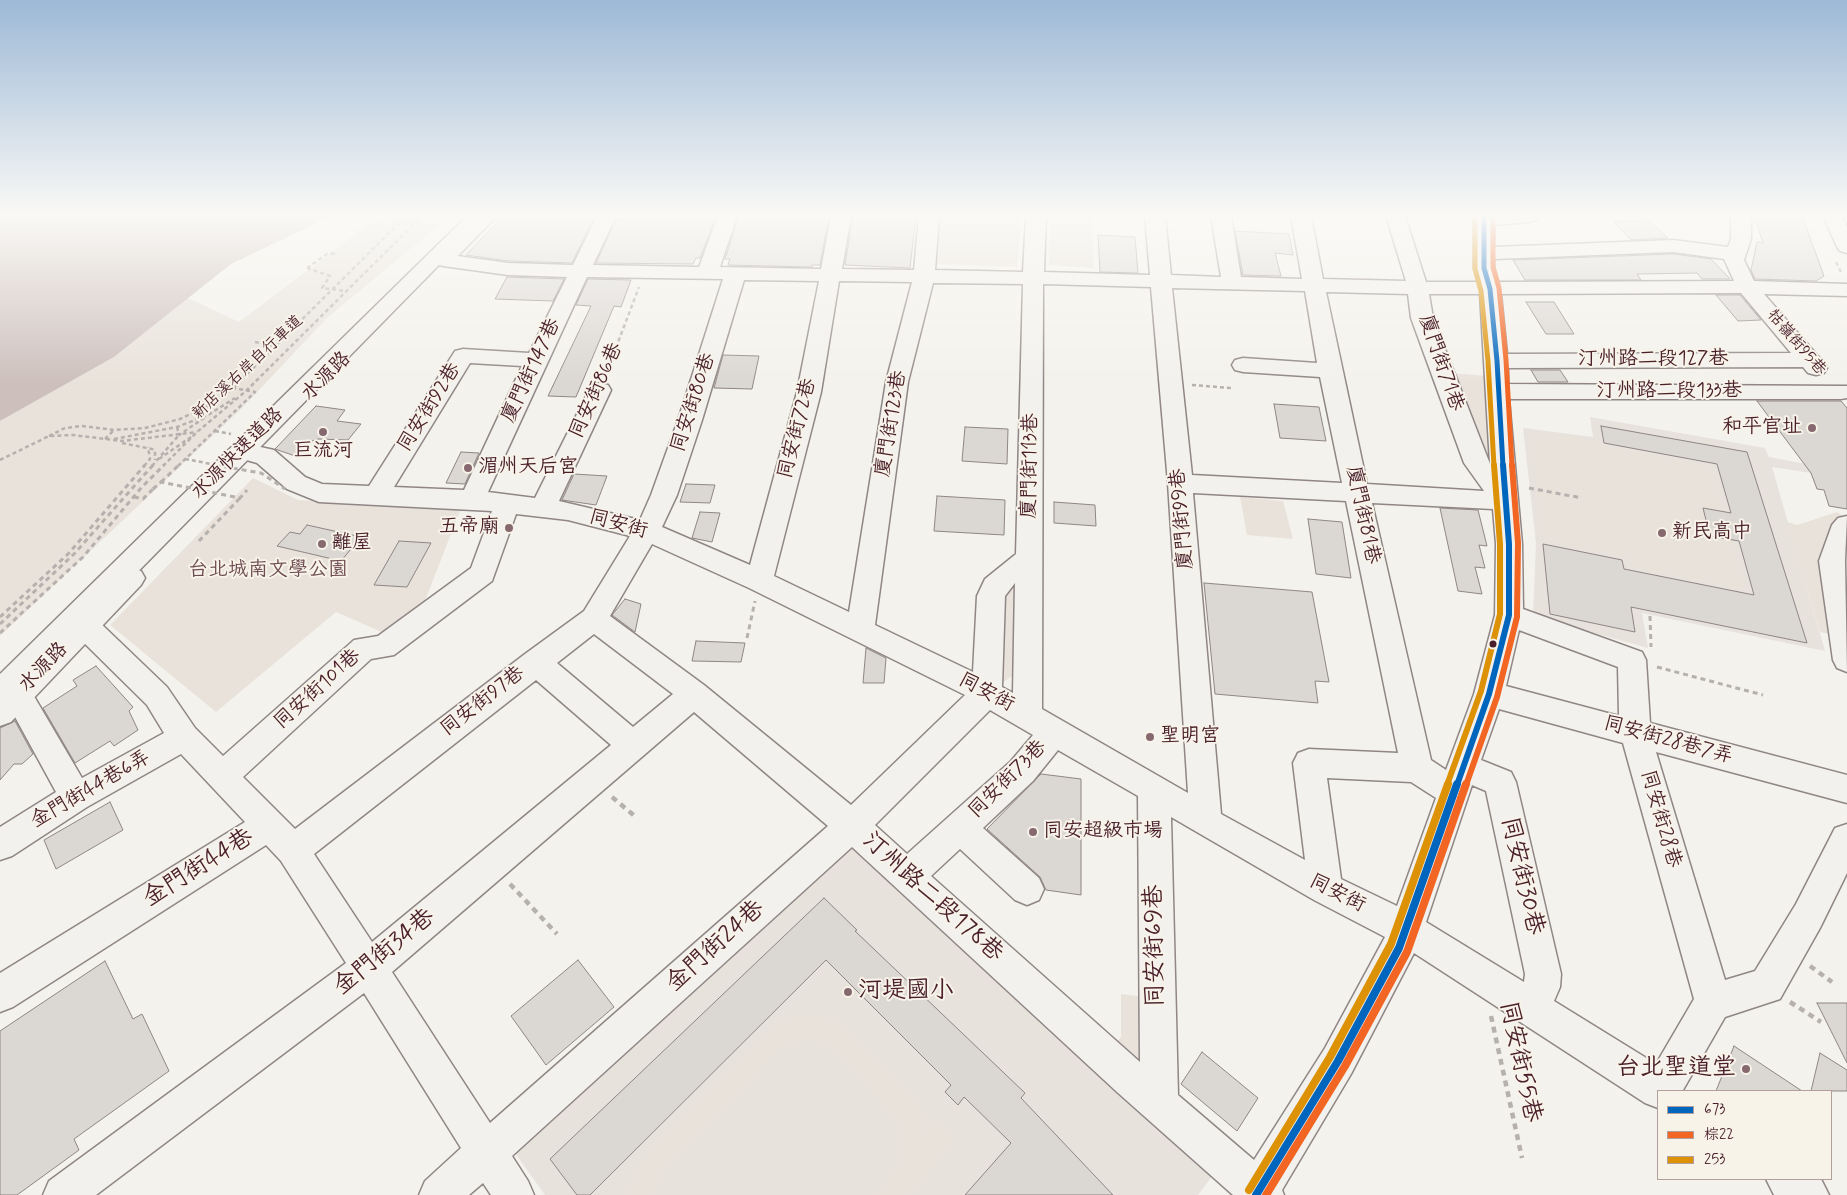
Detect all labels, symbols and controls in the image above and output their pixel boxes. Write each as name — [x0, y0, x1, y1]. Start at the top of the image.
street label: 牯嶺街95巷 — [1762, 306, 1830, 380]
street label: 廈門街71巷 — [1412, 311, 1468, 415]
street label: 新店溪右岸自行車道 — [189, 312, 307, 424]
street label: 廈門街147巷 — [497, 315, 567, 427]
street label: 同安街86巷 — [565, 339, 629, 443]
street label: 水源路 — [297, 347, 357, 407]
street label: 汀州路二段127巷 — [1578, 348, 1728, 372]
street label: 同安街80巷 — [667, 350, 721, 456]
street label: 同安街92巷 — [393, 359, 467, 457]
street label: 廈門街123巷 — [872, 369, 912, 479]
street label: 同安街72巷 — [774, 376, 822, 482]
street label: 汀州路二段133巷 — [1596, 380, 1742, 404]
street label: 水源快速道路 — [187, 403, 289, 505]
street label: 廈門街113巷 — [1018, 413, 1044, 519]
place label: 和平官址 — [1722, 416, 1802, 440]
marker: 和平官址 — [1806, 422, 1818, 434]
marker: 巨流河 — [317, 426, 329, 438]
place label: 巨流河 — [293, 440, 353, 464]
place label: 湄州天后宮 — [478, 456, 578, 480]
marker: 湄州天后宮 — [462, 462, 474, 474]
street label: 廈門街81巷 — [1340, 464, 1384, 566]
street label: 廈門街99巷 — [1167, 467, 1199, 571]
street label: 同安街 — [586, 506, 650, 544]
place label: 五帝廟 — [439, 516, 499, 540]
place label: 新民高中 — [1672, 521, 1752, 545]
marker: 五帝廟 — [503, 522, 515, 534]
marker: 新民高中 — [1656, 527, 1668, 539]
place label: 離屋 — [332, 532, 372, 556]
marker: 離屋 — [316, 538, 328, 550]
park label: 台北城南文學公園 — [188, 559, 348, 583]
street label: 水源路 — [15, 638, 73, 698]
unlabelled marker — [1488, 639, 1498, 649]
street label: 同安街101巷 — [270, 645, 366, 735]
street label: 同安街97巷 — [436, 662, 530, 742]
street label: 同安街 — [954, 668, 1018, 718]
street label: 同安街28巷7弄 — [1601, 712, 1735, 770]
place label: 聖明宮 — [1160, 725, 1220, 749]
marker: 聖明宮 — [1144, 731, 1156, 743]
street label: 同安街73巷 — [964, 736, 1052, 824]
street label: 金門街44巷6弄 — [27, 746, 155, 834]
street label: 同安街28巷 — [1635, 767, 1685, 871]
street label: 同安街30巷 — [1493, 814, 1549, 938]
place label: 同安超級市場 — [1043, 820, 1163, 844]
street label: 金門街44巷 — [139, 824, 259, 914]
marker: 同安超級市場 — [1027, 826, 1039, 838]
street label: 汀州路二段178巷 — [856, 827, 1008, 969]
street label: 同安街 — [1305, 870, 1369, 918]
street label: 同安街69巷 — [1141, 884, 1171, 1008]
street label: 金門街24巷 — [661, 895, 771, 999]
street label: 金門街34巷 — [329, 904, 441, 1002]
place label: 河堤國小 — [858, 978, 954, 1006]
marker: 河堤國小 — [842, 986, 854, 998]
street label: 同安街55巷 — [1492, 999, 1546, 1125]
place label: 台北聖道堂 — [1616, 1055, 1736, 1083]
marker: 台北聖道堂 — [1740, 1063, 1752, 1075]
legend — [1657, 1090, 1832, 1180]
text: 673 — [1704, 1100, 1725, 1120]
text: 棕22 — [1704, 1125, 1734, 1145]
text: 253 — [1704, 1150, 1725, 1170]

